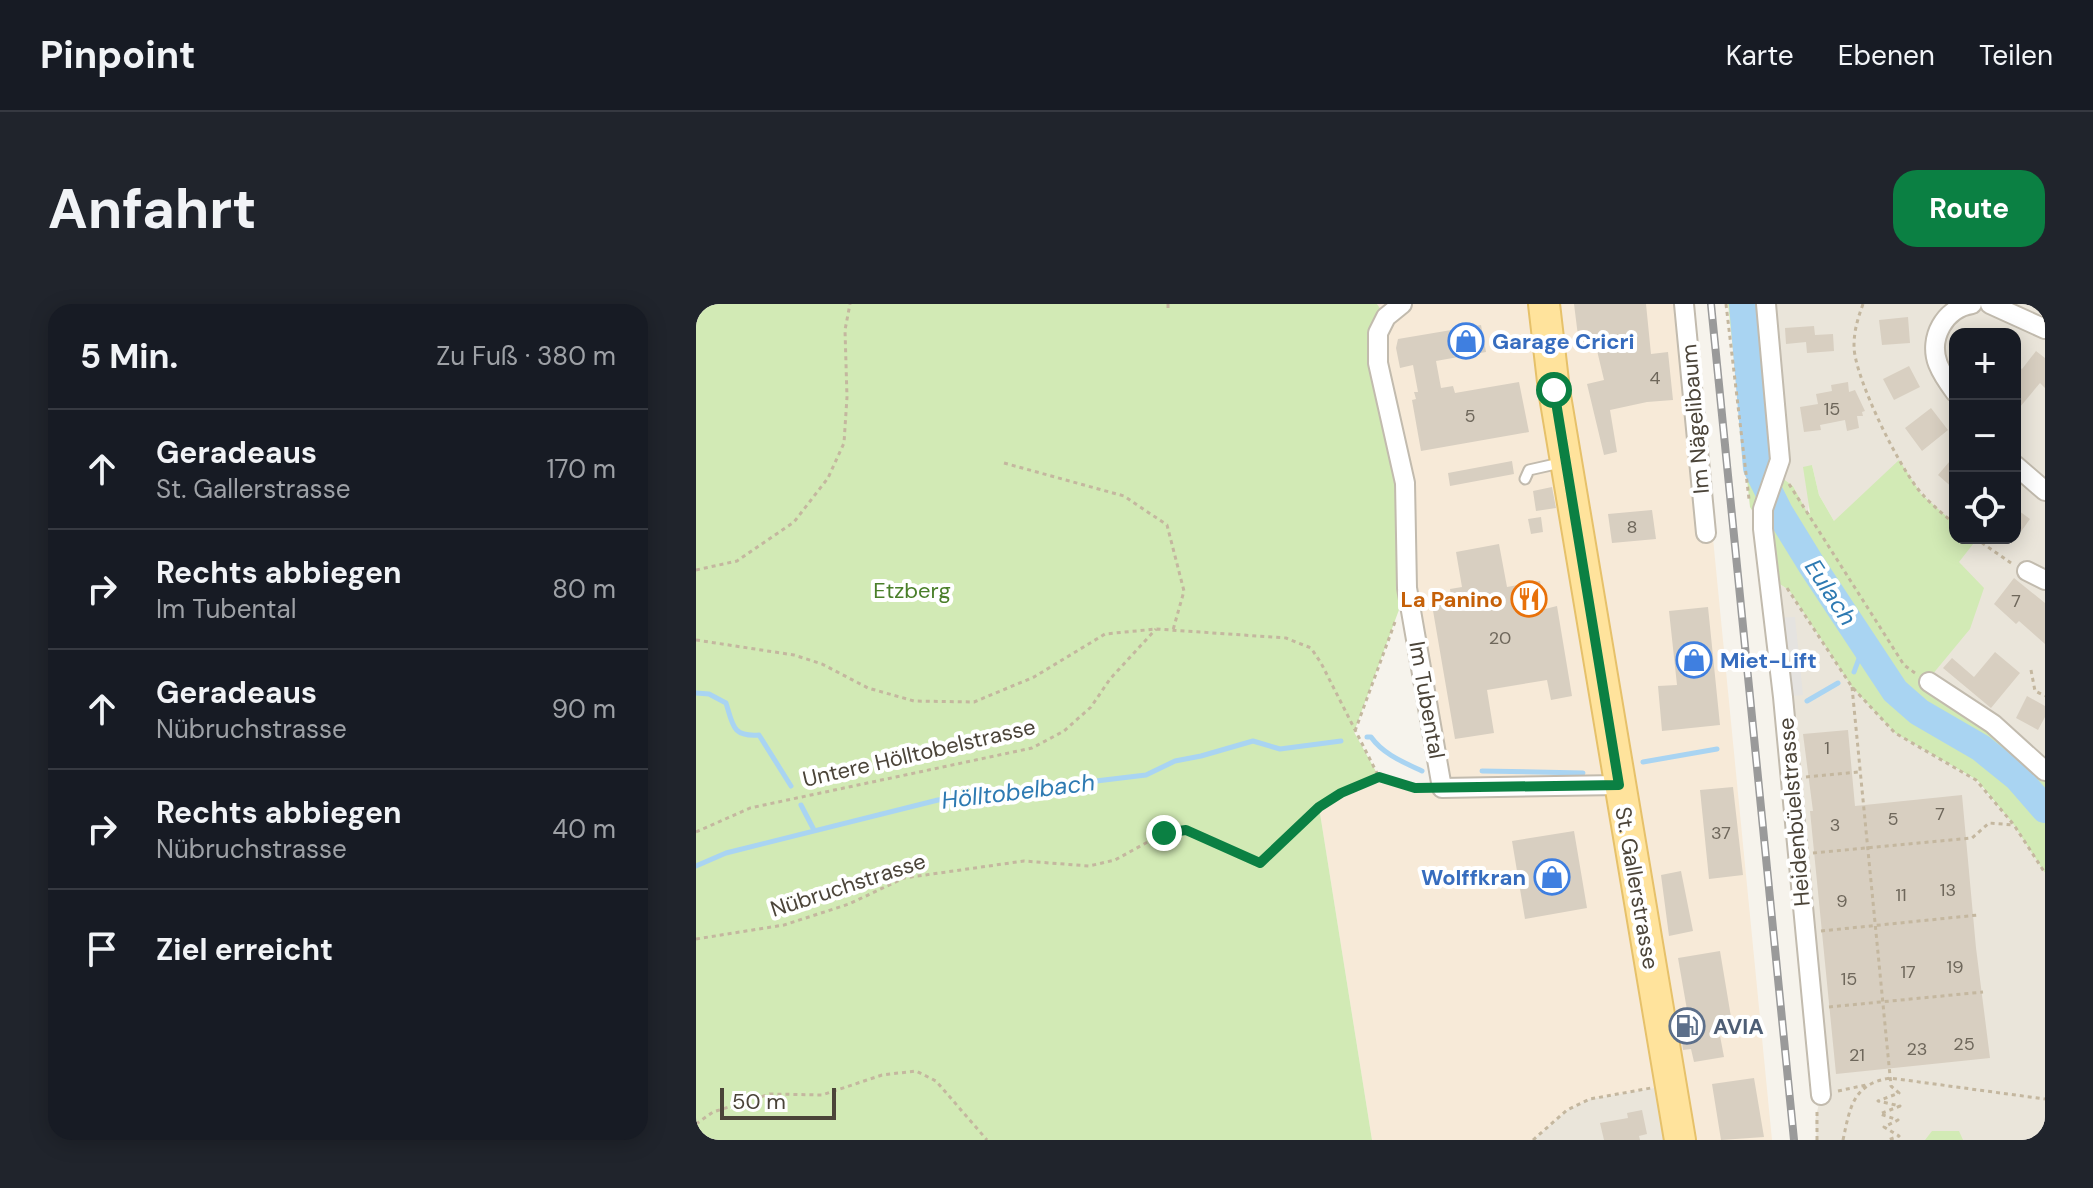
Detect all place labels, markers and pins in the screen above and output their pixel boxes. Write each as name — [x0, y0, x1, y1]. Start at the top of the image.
shop icon: Garage Cricri — [1447, 322, 1485, 360]
place label: Garage Cricri — [1492, 327, 1635, 356]
restaurant icon: La Panino — [1510, 580, 1548, 618]
place label: La Panino — [1400, 585, 1503, 614]
shop icon: Miet-Lift — [1675, 641, 1713, 679]
place label: Miet-Lift — [1720, 646, 1817, 675]
shop icon: Wolffkran — [1533, 858, 1571, 896]
place label: Wolffkran — [1421, 863, 1526, 892]
fuel station icon: AVIA — [1668, 1007, 1706, 1045]
place label: AVIA — [1713, 1012, 1764, 1041]

